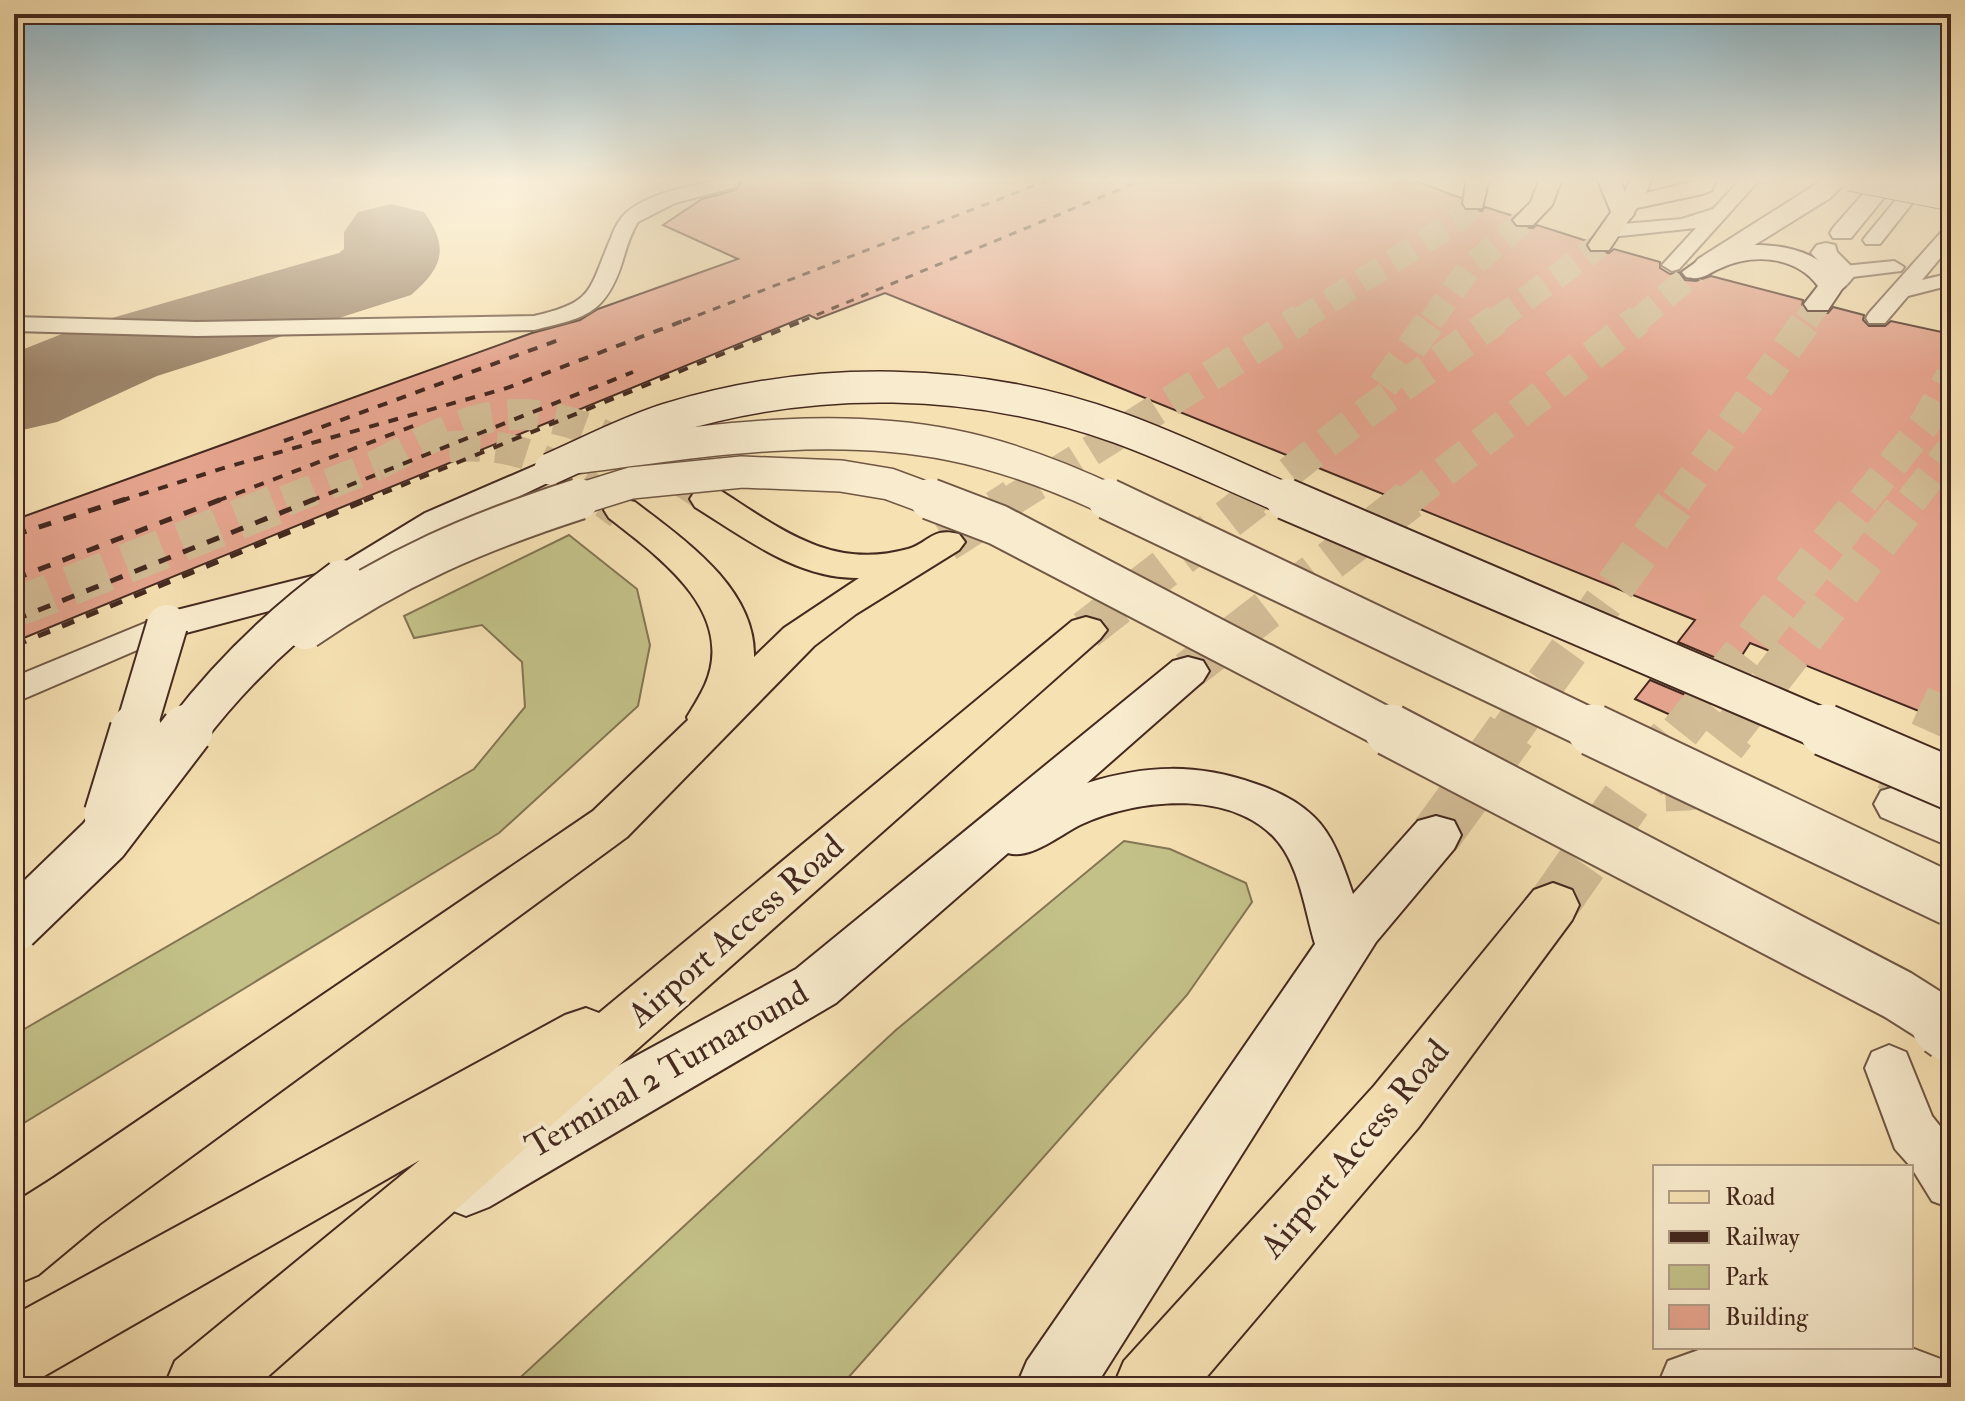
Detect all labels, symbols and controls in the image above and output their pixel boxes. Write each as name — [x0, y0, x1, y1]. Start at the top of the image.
street label: Airport Access Road — [618, 825, 853, 1037]
street label: Terminal 2 Turnaround — [518, 971, 816, 1168]
street label: Airport Access Road — [1250, 1031, 1459, 1268]
legend — [1653, 1165, 1913, 1349]
text: Road — [1725, 1182, 1775, 1213]
text: Railway — [1725, 1222, 1800, 1253]
text: Park — [1725, 1262, 1769, 1293]
text: Building — [1725, 1302, 1809, 1333]

